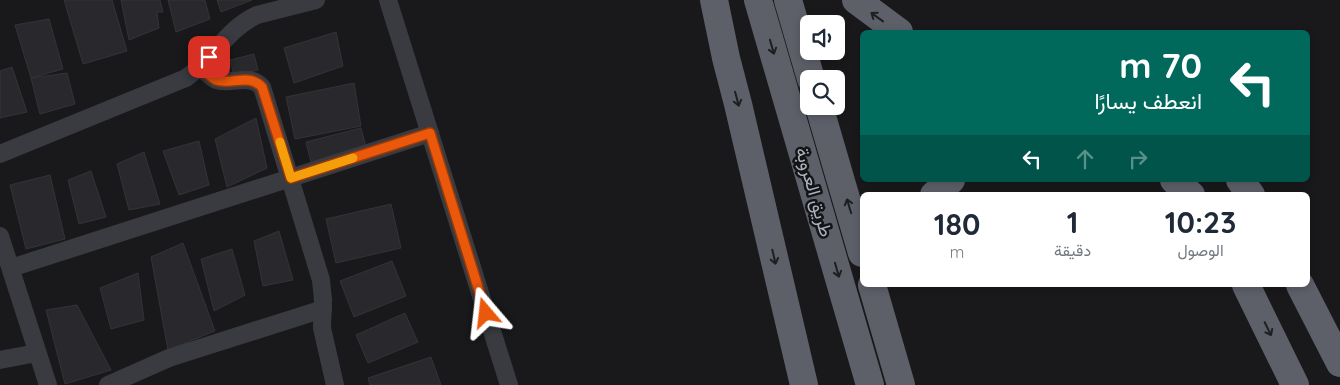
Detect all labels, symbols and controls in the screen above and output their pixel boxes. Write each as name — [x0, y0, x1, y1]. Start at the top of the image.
one-way arrow — [870, 12, 884, 22]
map controls — [800, 15, 845, 115]
button: sound — [800, 15, 845, 60]
pin — [188, 36, 230, 78]
one-way arrow — [767, 38, 777, 54]
icon: arrive — [195, 43, 223, 71]
text: 70 m — [1119, 43, 1202, 87]
icon: left — [1220, 50, 1285, 115]
button: search — [800, 70, 845, 115]
text: انعطف يسارًا — [1094, 87, 1202, 115]
one-way arrow — [733, 90, 742, 106]
street label: طريق العروبة — [791, 144, 838, 239]
icon: left — [1018, 145, 1046, 173]
icon: ahead — [1071, 145, 1099, 173]
icon: right — [1124, 145, 1152, 173]
one-way arrow — [843, 198, 853, 214]
text: 1 — [1067, 203, 1078, 241]
text: 10:23 — [1165, 203, 1236, 241]
text: 180 — [934, 205, 980, 243]
text: دقيقة — [1054, 240, 1091, 260]
text: الوصول — [1177, 240, 1224, 260]
text: m — [950, 242, 964, 262]
one-way arrow — [770, 248, 779, 264]
one-way arrow — [832, 262, 842, 278]
position arrow — [459, 286, 511, 338]
one-way arrow — [1264, 321, 1273, 336]

